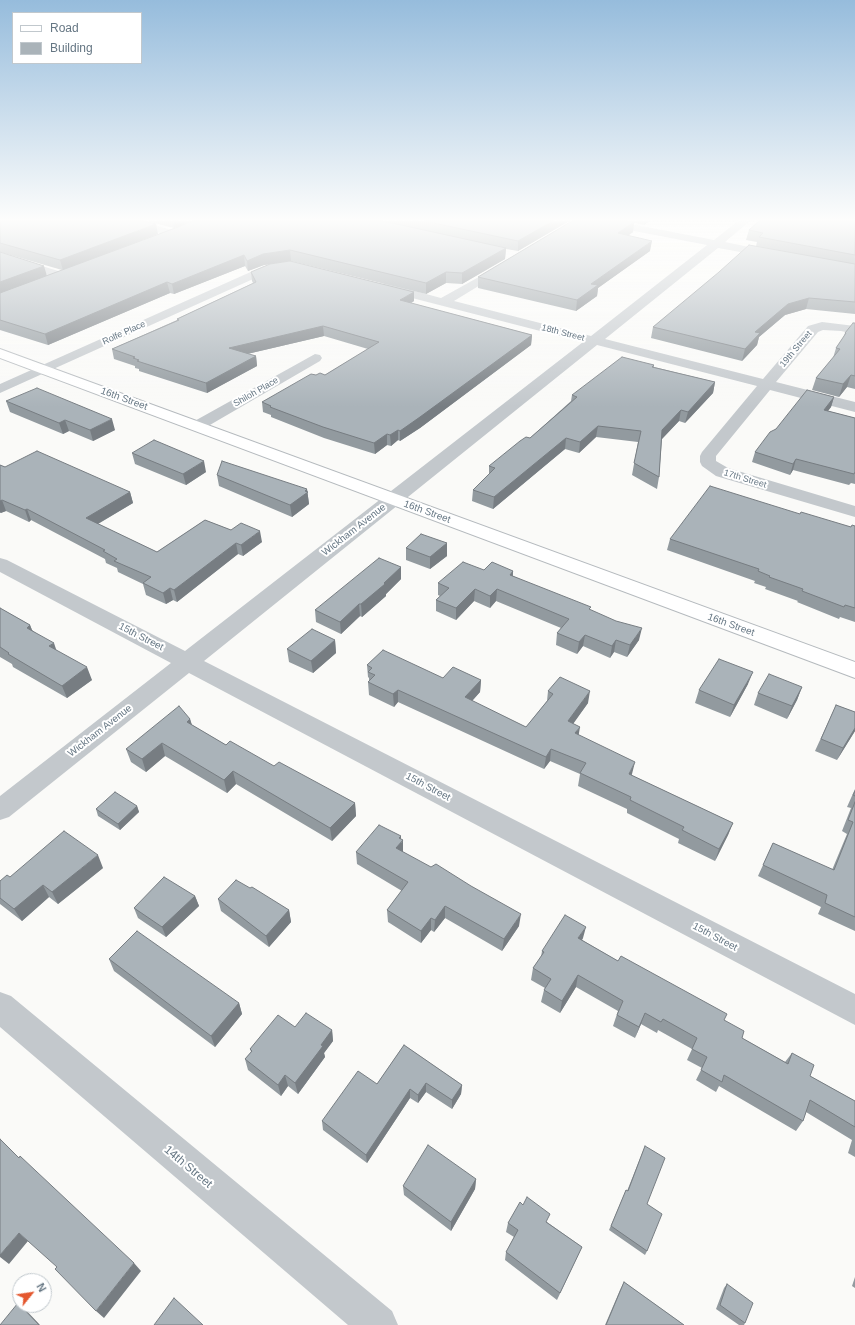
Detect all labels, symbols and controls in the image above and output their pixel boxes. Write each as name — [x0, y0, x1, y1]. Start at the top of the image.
legend — [12, 12, 142, 64]
text: Road — [50, 21, 79, 35]
text: Building — [50, 41, 93, 55]
street label: Rolfe Place — [101, 319, 147, 347]
street label: 18th Street — [540, 322, 586, 344]
street label: 19th Street — [778, 329, 814, 369]
street label: Shiloh Place — [232, 375, 280, 409]
street label: 16th Street — [99, 385, 149, 413]
street label: 17th Street — [722, 467, 768, 491]
street label: 16th Street — [402, 498, 452, 526]
street label: Wickham Avenue — [320, 501, 388, 559]
street label: 16th Street — [706, 611, 756, 639]
street label: 15th Street — [116, 621, 166, 653]
street label: Wickham Avenue — [66, 702, 134, 760]
street label: 15th Street — [404, 770, 452, 804]
street label: 15th Street — [691, 920, 739, 954]
street label: 14th Street — [161, 1143, 215, 1191]
north arrow — [12, 1273, 52, 1313]
text: N — [34, 1281, 49, 1294]

